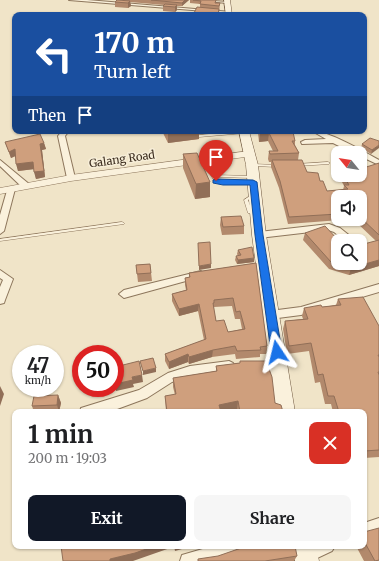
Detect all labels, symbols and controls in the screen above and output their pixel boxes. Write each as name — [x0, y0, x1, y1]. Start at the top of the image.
text: 170 m — [94, 25, 175, 61]
icon: left — [28, 28, 80, 80]
text: Turn left — [94, 60, 171, 83]
icon: arrive — [74, 104, 96, 126]
text: Then — [28, 106, 66, 125]
pin — [199, 140, 233, 181]
icon: arrive — [205, 146, 227, 168]
north arrow — [331, 146, 367, 182]
map controls — [331, 146, 367, 270]
street label: Galang Road — [88, 147, 156, 171]
button: sound — [331, 190, 367, 226]
button: search — [331, 234, 367, 270]
position arrow — [256, 331, 298, 373]
speed limit sign: 50 — [72, 345, 124, 397]
text: 47 — [27, 353, 49, 378]
text: km/h — [25, 374, 51, 387]
text: 1 min — [28, 419, 93, 450]
button: close — [309, 422, 351, 464]
text: 200 m · 19:03 — [28, 450, 107, 467]
button: Exit — [28, 495, 186, 541]
button: Share — [194, 495, 351, 541]

